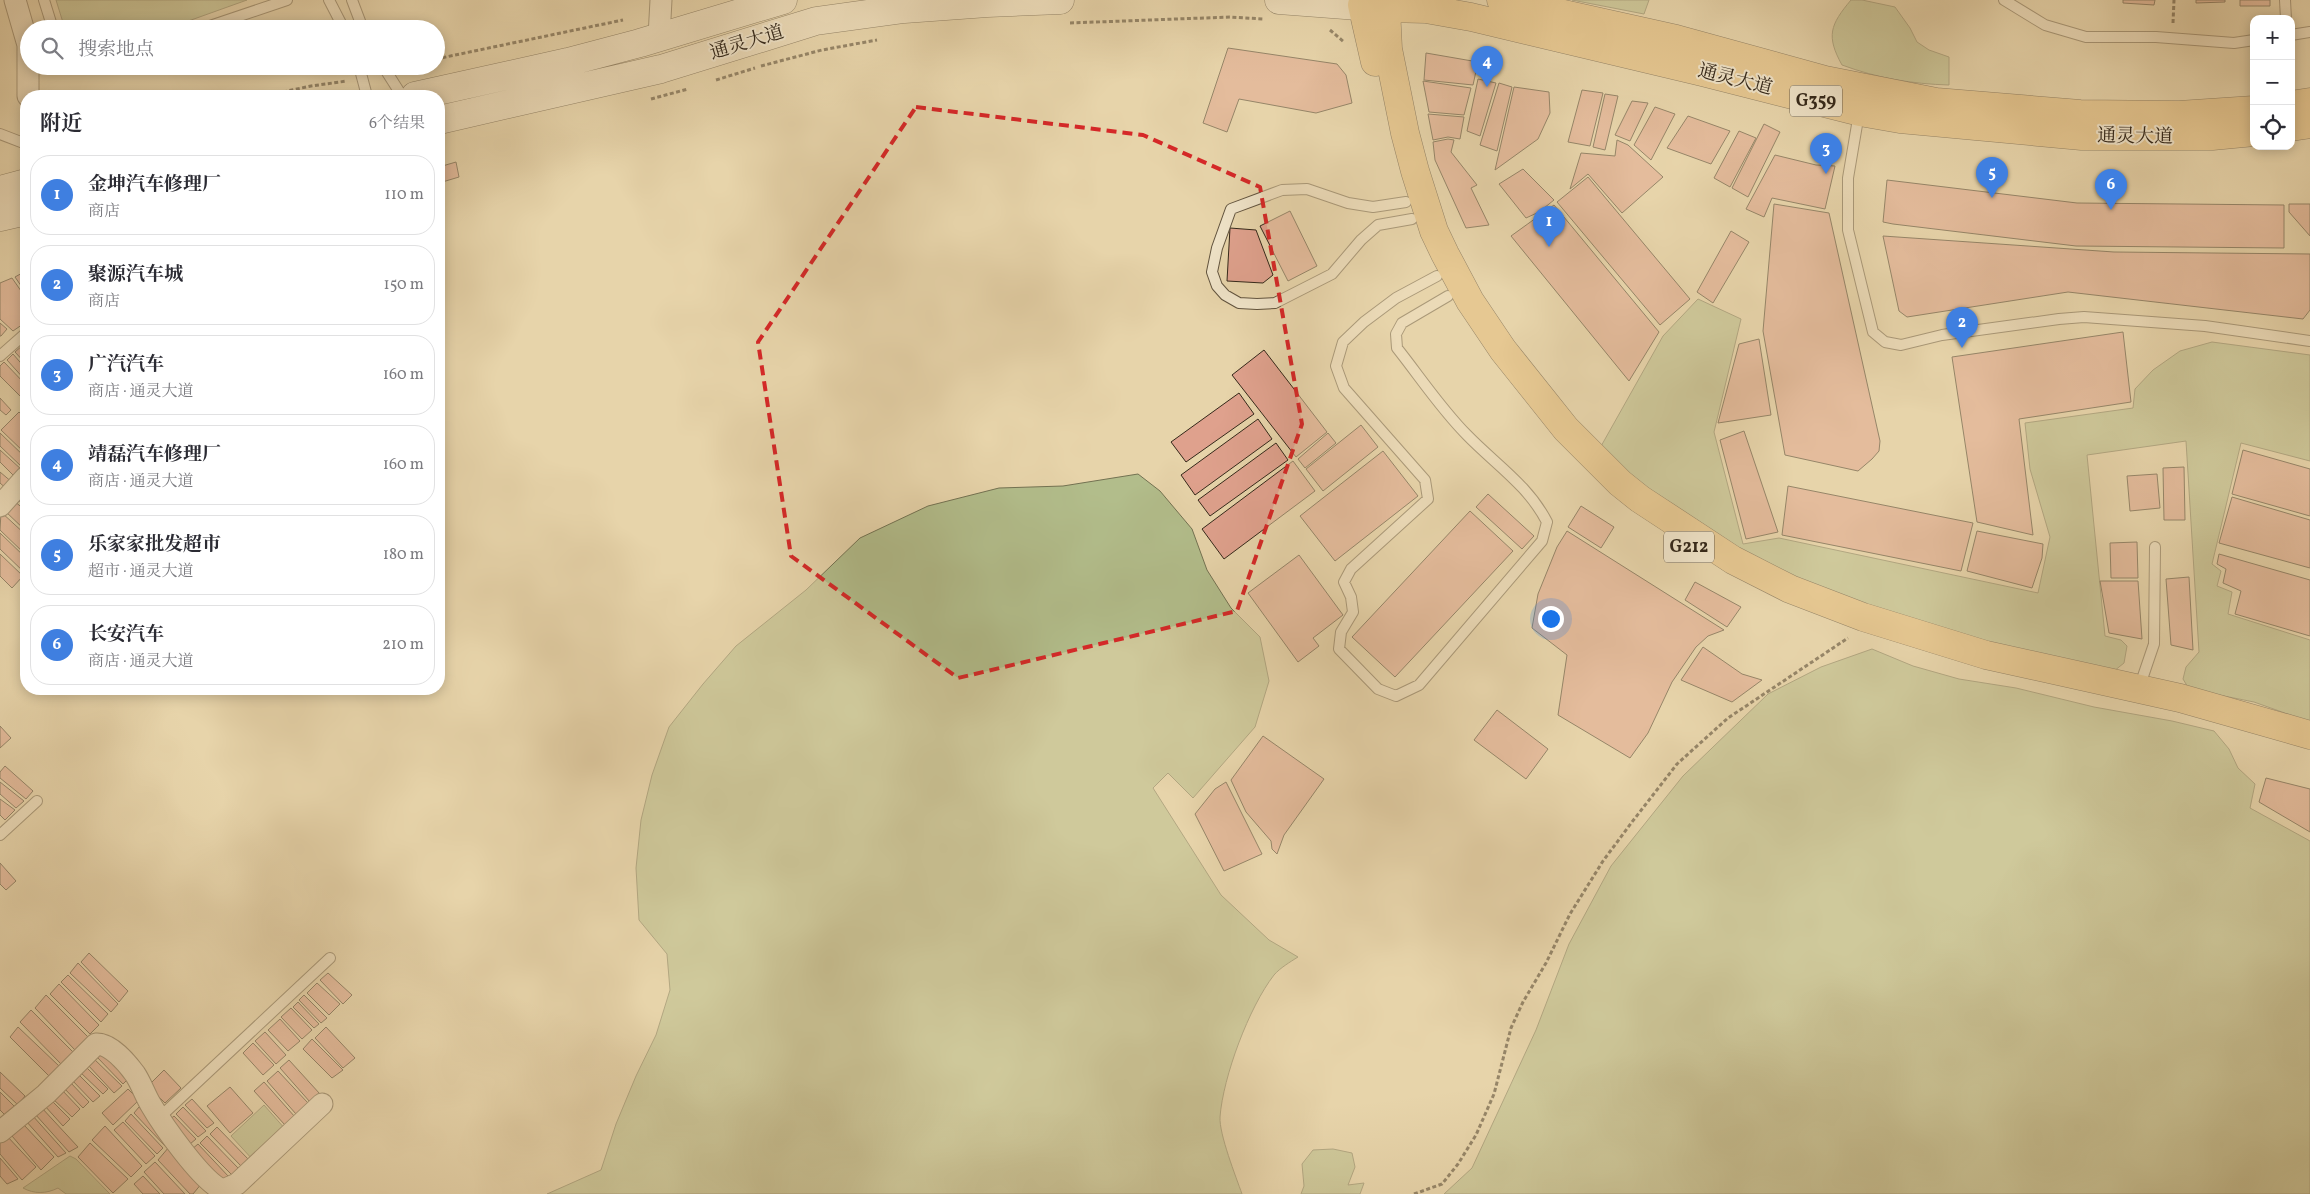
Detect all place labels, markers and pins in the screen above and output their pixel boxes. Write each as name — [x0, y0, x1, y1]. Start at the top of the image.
pin: 4 — [1471, 46, 1503, 87]
pin: 3 — [1810, 133, 1842, 174]
pin: 5 — [1976, 157, 2008, 198]
pin: 6 — [2095, 169, 2127, 210]
pin: 1 — [1533, 206, 1565, 247]
pin: 2 — [1946, 307, 1978, 348]

